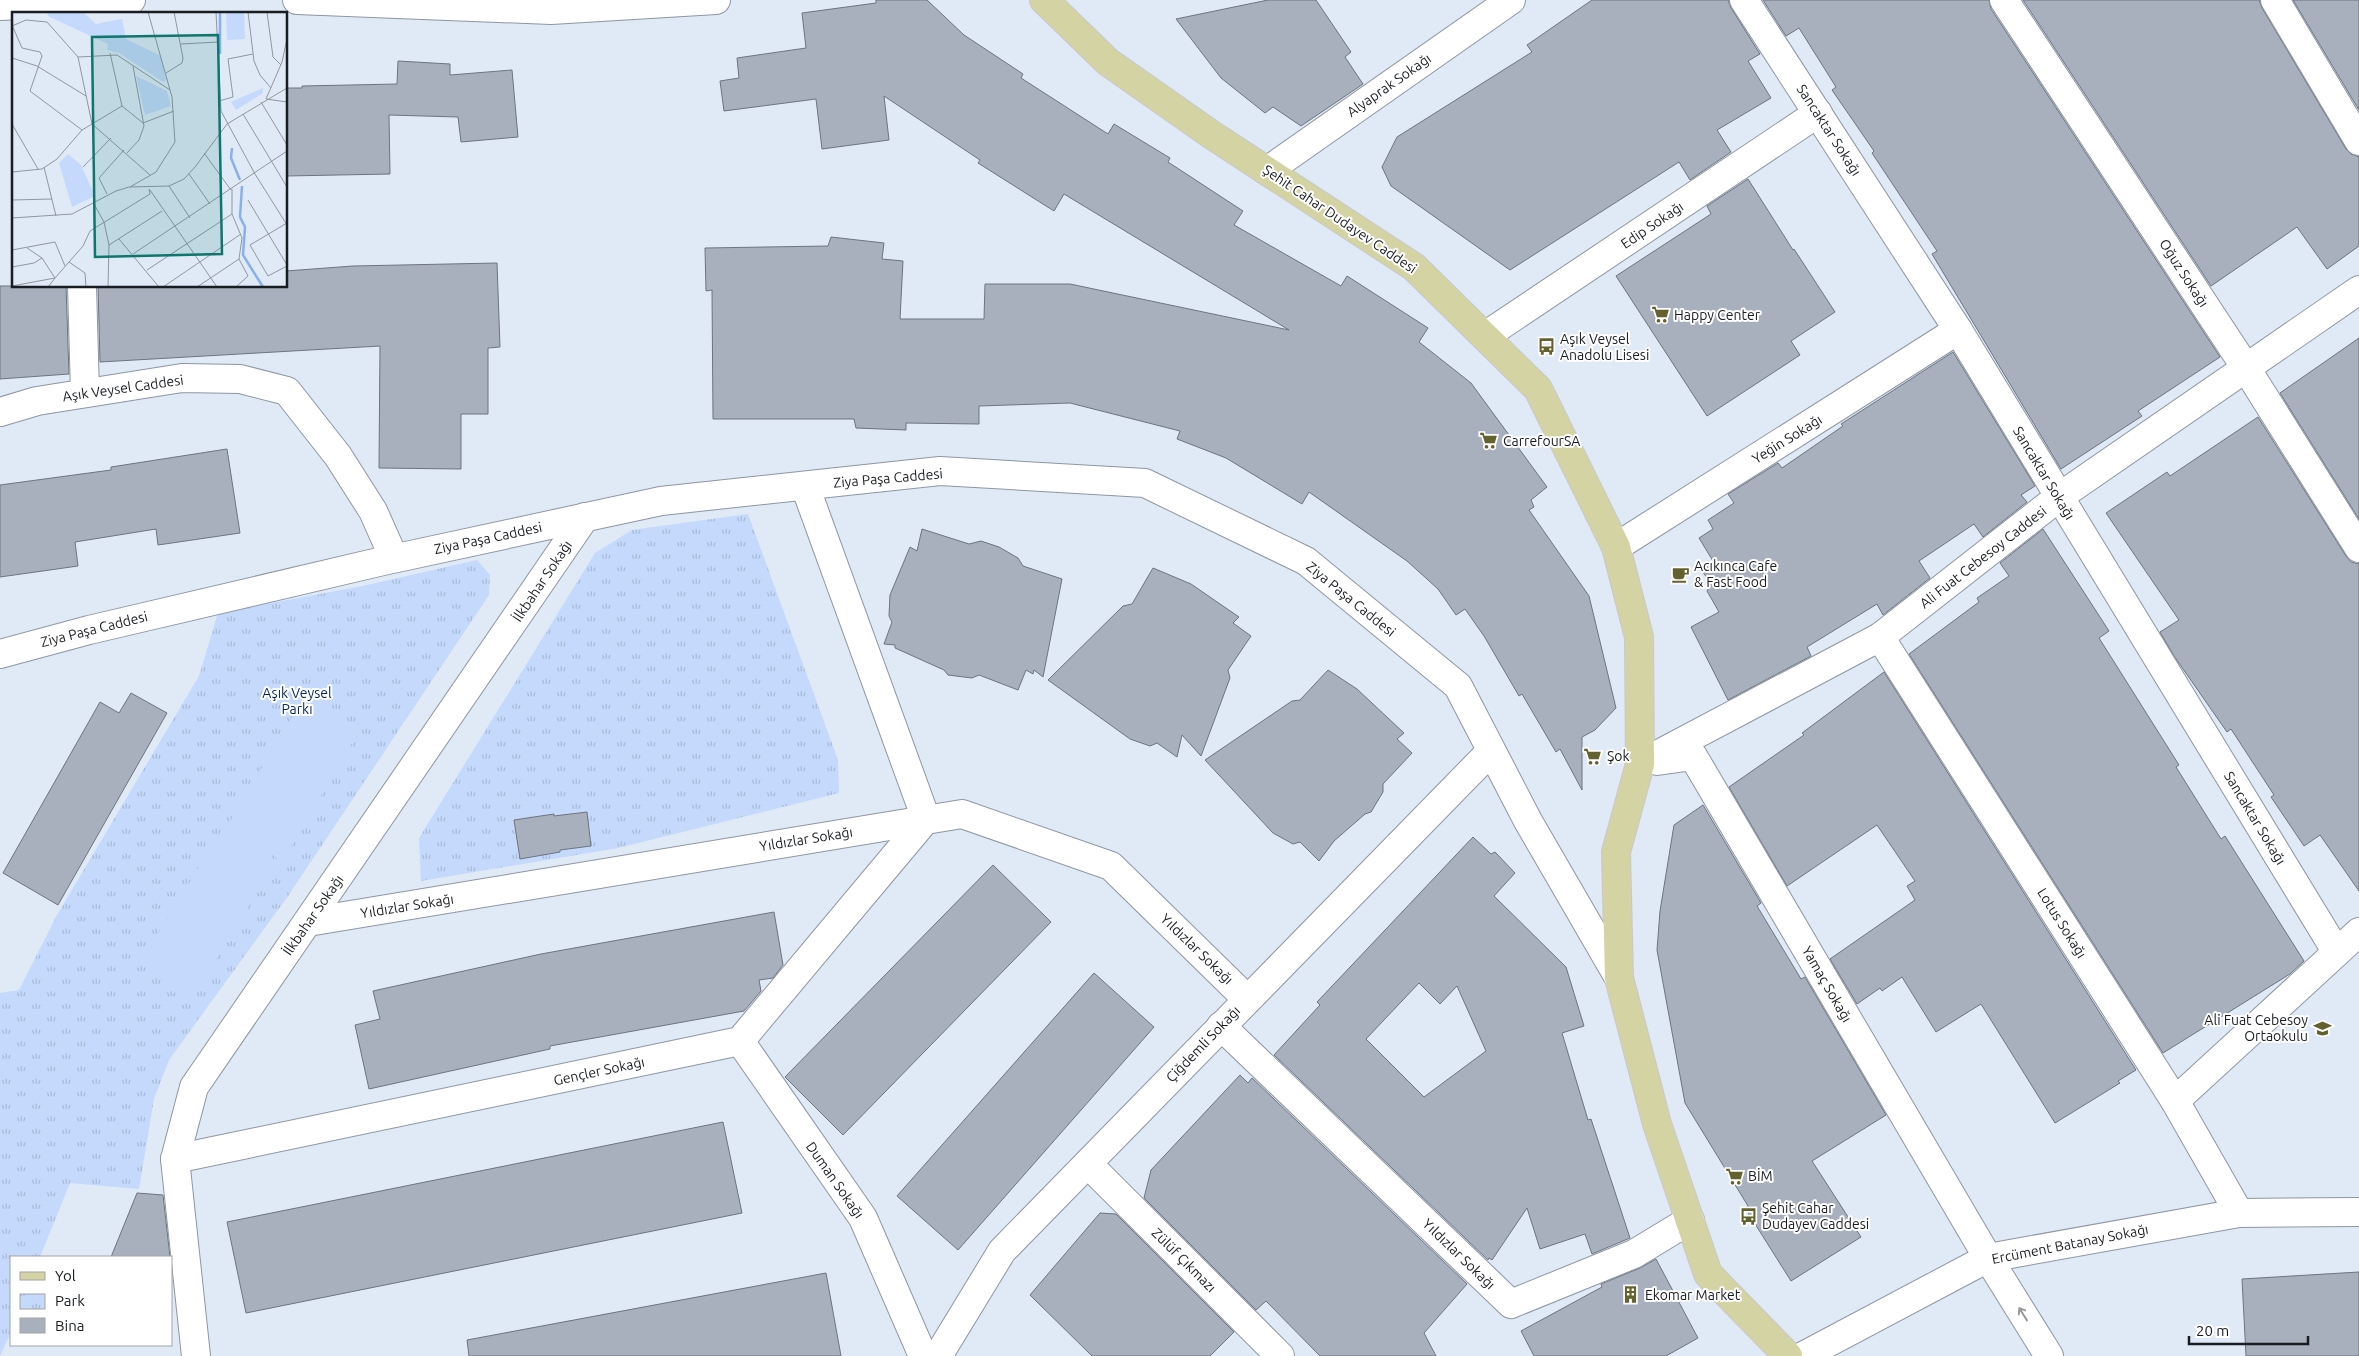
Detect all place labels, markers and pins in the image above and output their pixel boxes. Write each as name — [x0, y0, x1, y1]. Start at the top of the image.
supermarket icon: Happy Center — [1650, 305, 1670, 325]
place label: Happy Center — [1674, 307, 1761, 323]
place label: Aşık Veysel Anadolu Lisesi — [1560, 331, 1649, 363]
bus stop icon: Aşık Veysel Anadolu Lisesi — [1536, 337, 1556, 357]
supermarket icon: CarrefourSA — [1479, 431, 1499, 451]
place label: CarrefourSA — [1503, 433, 1580, 449]
place label: Acıkınca Cafe & Fast Food — [1694, 558, 1777, 590]
cafe icon: Acıkınca Cafe & Fast Food — [1670, 564, 1690, 584]
supermarket icon: Şok — [1583, 746, 1603, 766]
place label: Şok — [1607, 748, 1630, 764]
place label: Ali Fuat Cebesoy Ortaokulu — [2204, 1012, 2308, 1044]
school or university icon: Ali Fuat Cebesoy Ortaokulu — [2312, 1018, 2332, 1038]
supermarket icon: BİM — [1724, 1166, 1744, 1186]
place label: BİM — [1748, 1168, 1773, 1184]
place label: Şehit Cahar Dudayev Caddesi — [1762, 1200, 1869, 1232]
bus stop icon: Şehit Cahar Dudayev Caddesi — [1738, 1206, 1758, 1226]
building icon: Ekomar Market — [1621, 1285, 1641, 1305]
place label: Ekomar Market — [1645, 1287, 1741, 1303]

